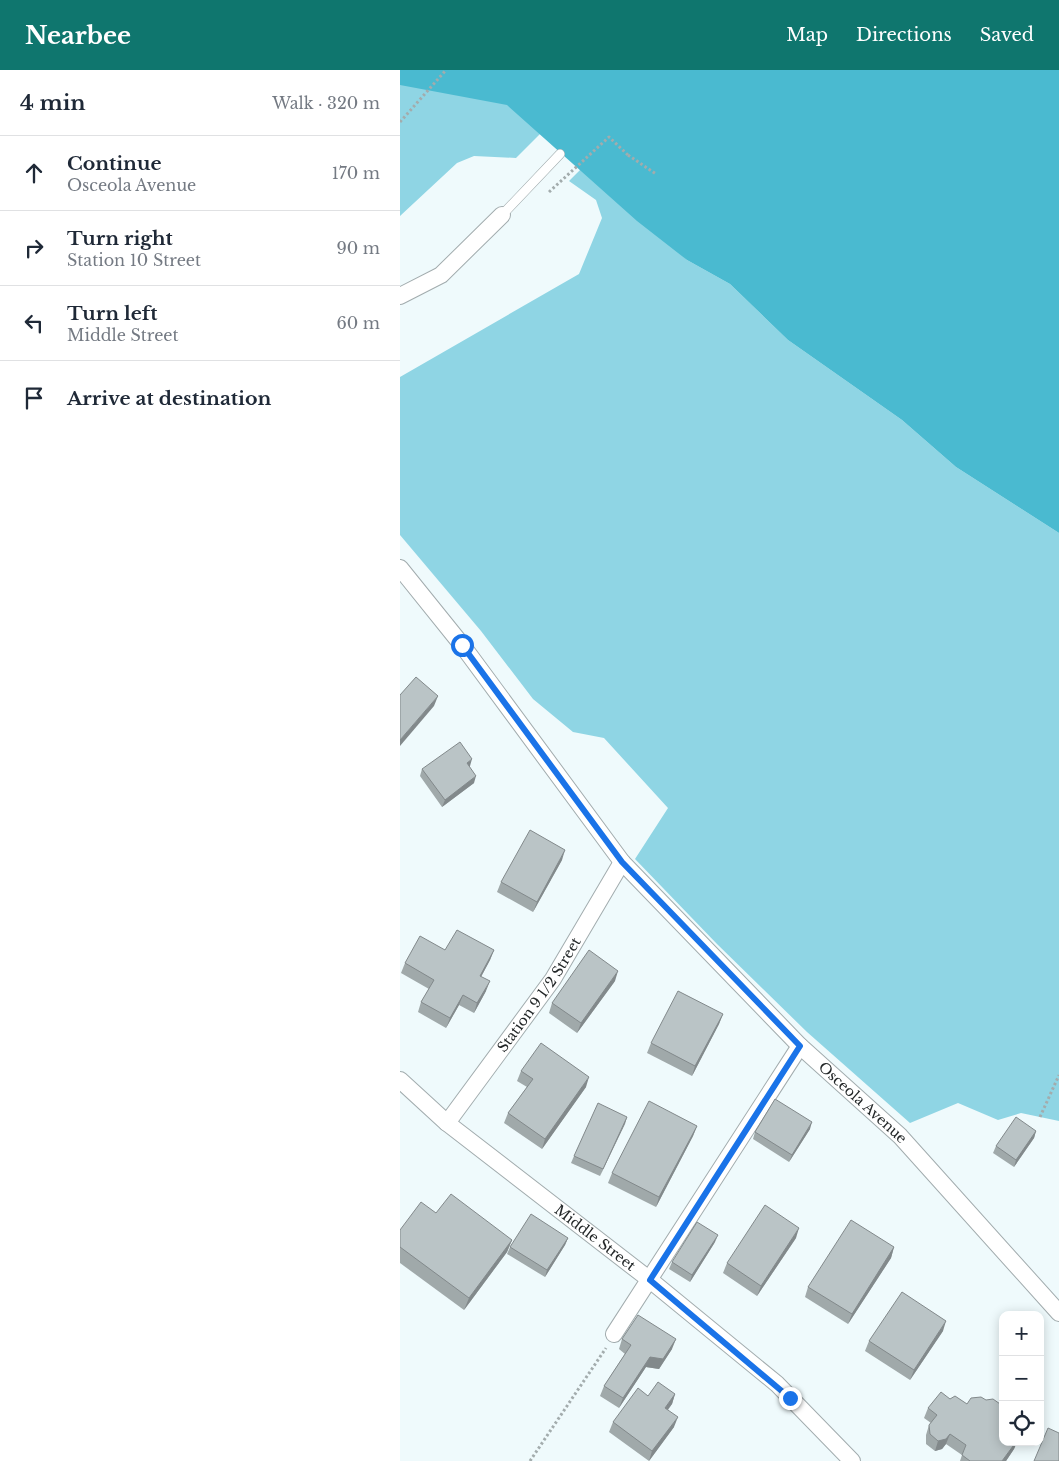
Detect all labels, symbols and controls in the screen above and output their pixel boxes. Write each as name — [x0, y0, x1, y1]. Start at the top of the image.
text: Nearbee — [25, 21, 131, 50]
text: Map — [786, 24, 828, 46]
text: Directions — [856, 24, 952, 46]
text: Saved — [980, 24, 1034, 46]
text: 4 min — [20, 90, 86, 116]
text: Walk · 320 m — [272, 93, 380, 113]
text: Continue — [67, 152, 162, 175]
icon: ahead — [20, 159, 48, 187]
text: 170 m — [332, 163, 380, 183]
text: Osceola Avenue — [67, 175, 196, 195]
text: Turn right — [67, 227, 173, 250]
icon: right — [20, 234, 48, 262]
text: 90 m — [337, 238, 380, 258]
text: Station 10 Street — [67, 250, 201, 270]
text: Turn left — [67, 302, 158, 325]
icon: left — [20, 309, 48, 337]
text: 60 m — [337, 313, 380, 333]
text: Middle Street — [67, 325, 179, 345]
icon: arrive — [20, 384, 48, 412]
text: Arrive at destination — [67, 387, 271, 410]
route start — [451, 634, 474, 657]
street label: Station 9 1/2 Street — [493, 933, 585, 1056]
street label: Osceola Avenue — [815, 1058, 911, 1147]
street label: Middle Street — [551, 1201, 640, 1275]
map controls — [999, 1311, 1044, 1446]
button: + — [999, 1311, 1044, 1356]
button: − — [999, 1356, 1044, 1401]
route end — [779, 1387, 802, 1410]
button: locate — [999, 1401, 1044, 1446]

